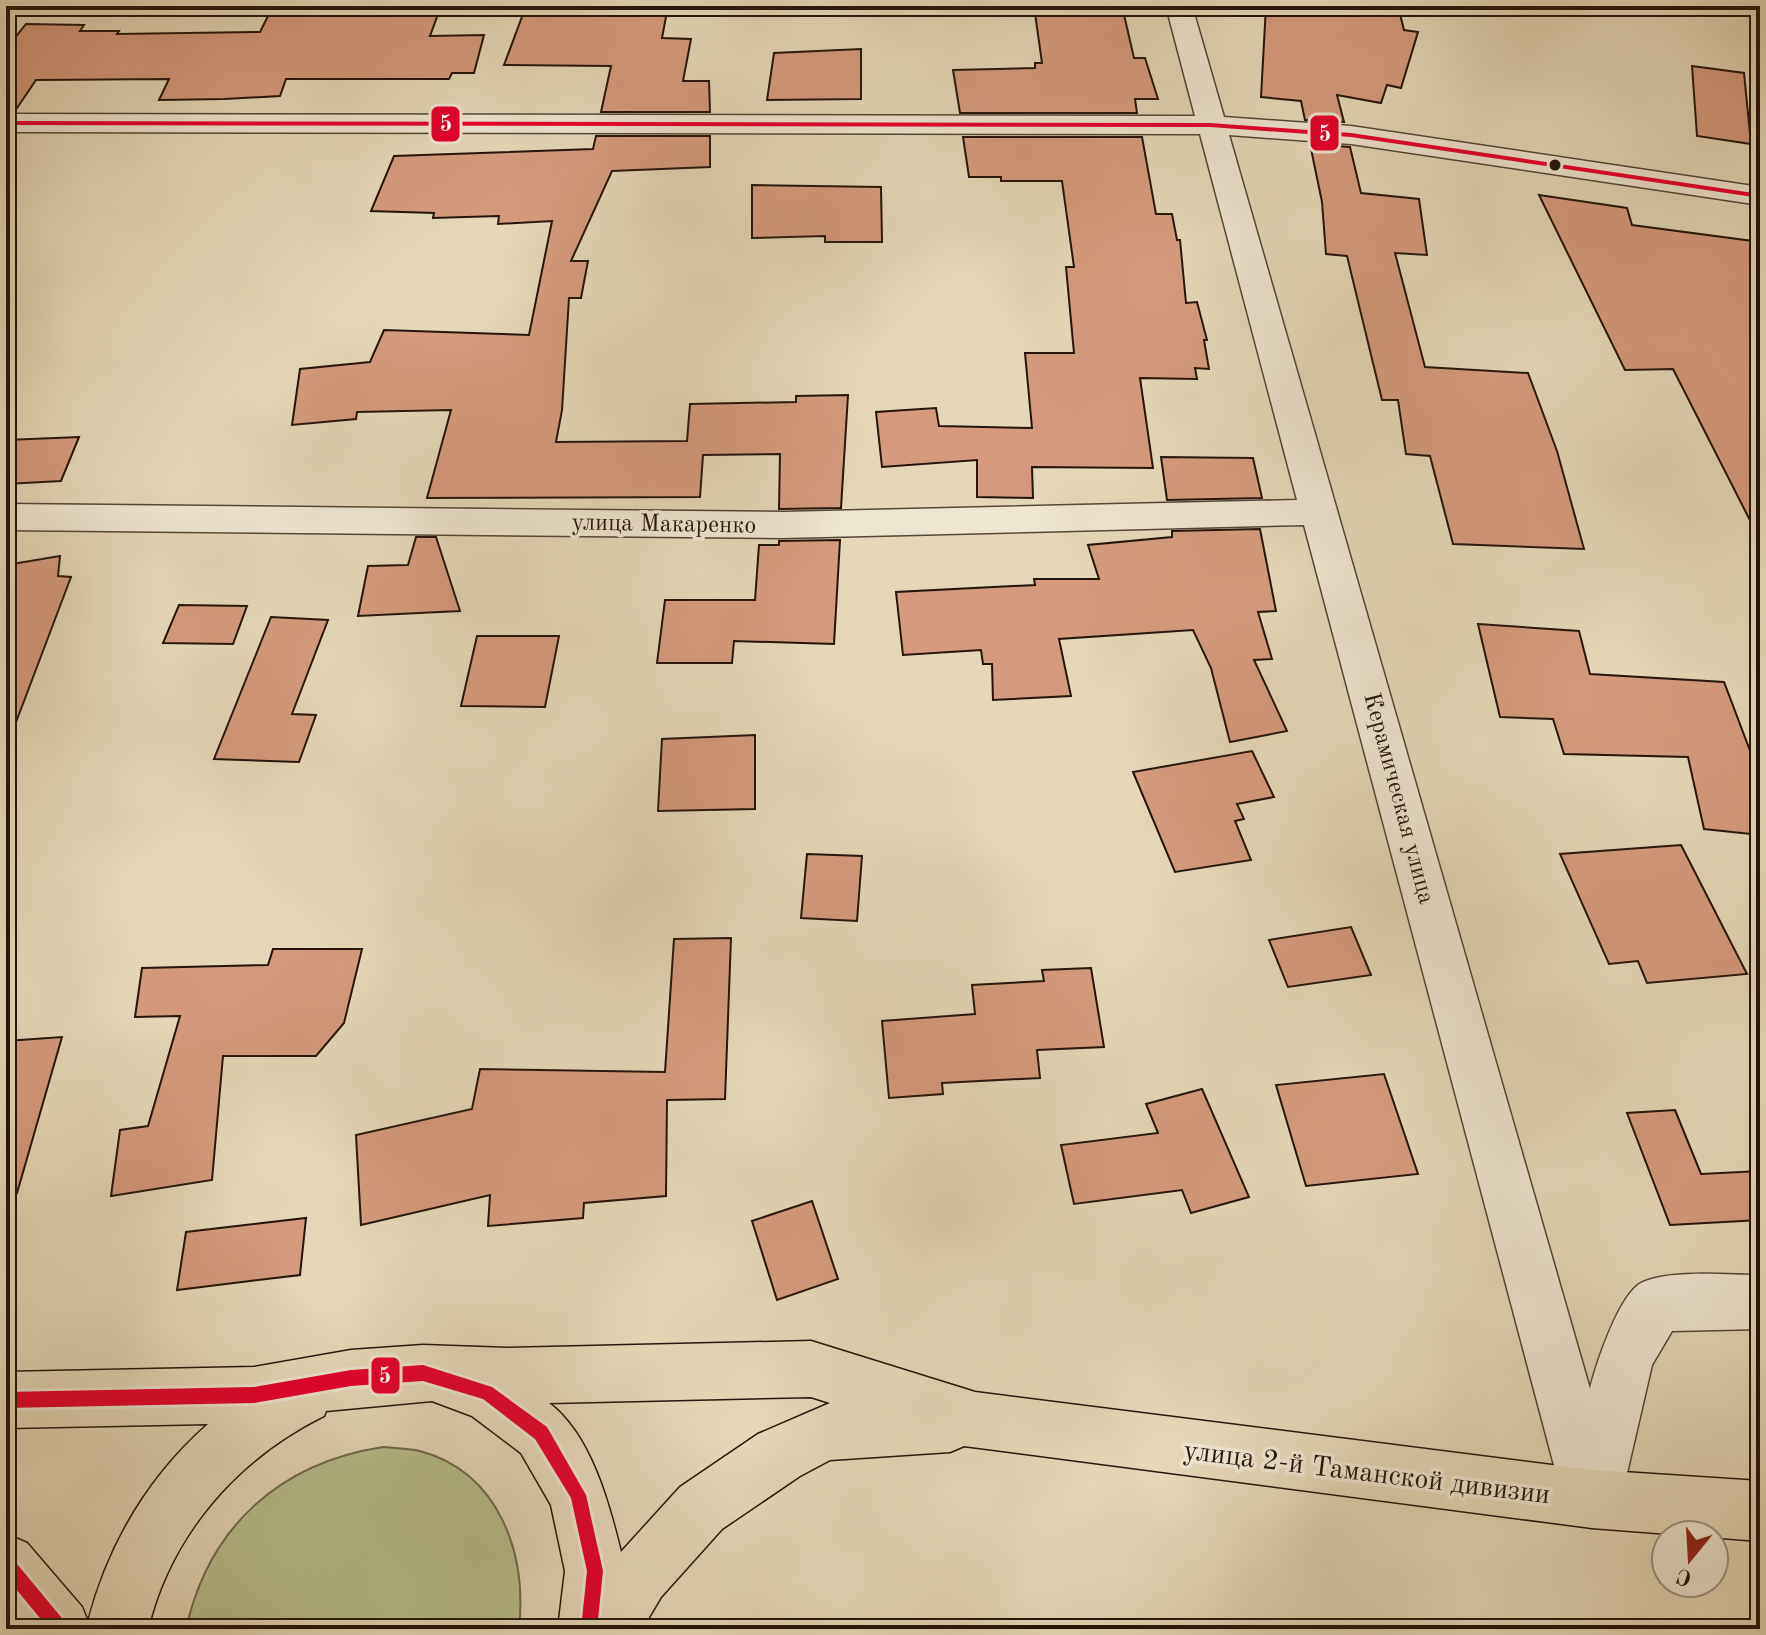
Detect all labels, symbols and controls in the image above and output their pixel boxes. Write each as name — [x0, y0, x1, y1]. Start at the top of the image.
line badge: 5 — [430, 105, 461, 143]
text: 5 — [440, 114, 452, 136]
line badge: 5 — [1309, 114, 1340, 152]
text: 5 — [1319, 124, 1331, 146]
unlabelled marker — [1547, 157, 1563, 173]
street label: улица Макаренко — [571, 511, 756, 539]
street label: Керамическая улица — [1358, 690, 1438, 907]
line badge: 5 — [370, 1356, 401, 1395]
text: 5 — [379, 1366, 391, 1388]
street label: улица 2-й Таманской дивизии — [1182, 1438, 1552, 1510]
north arrow — [1650, 1519, 1730, 1599]
text: С — [1674, 1563, 1695, 1589]

